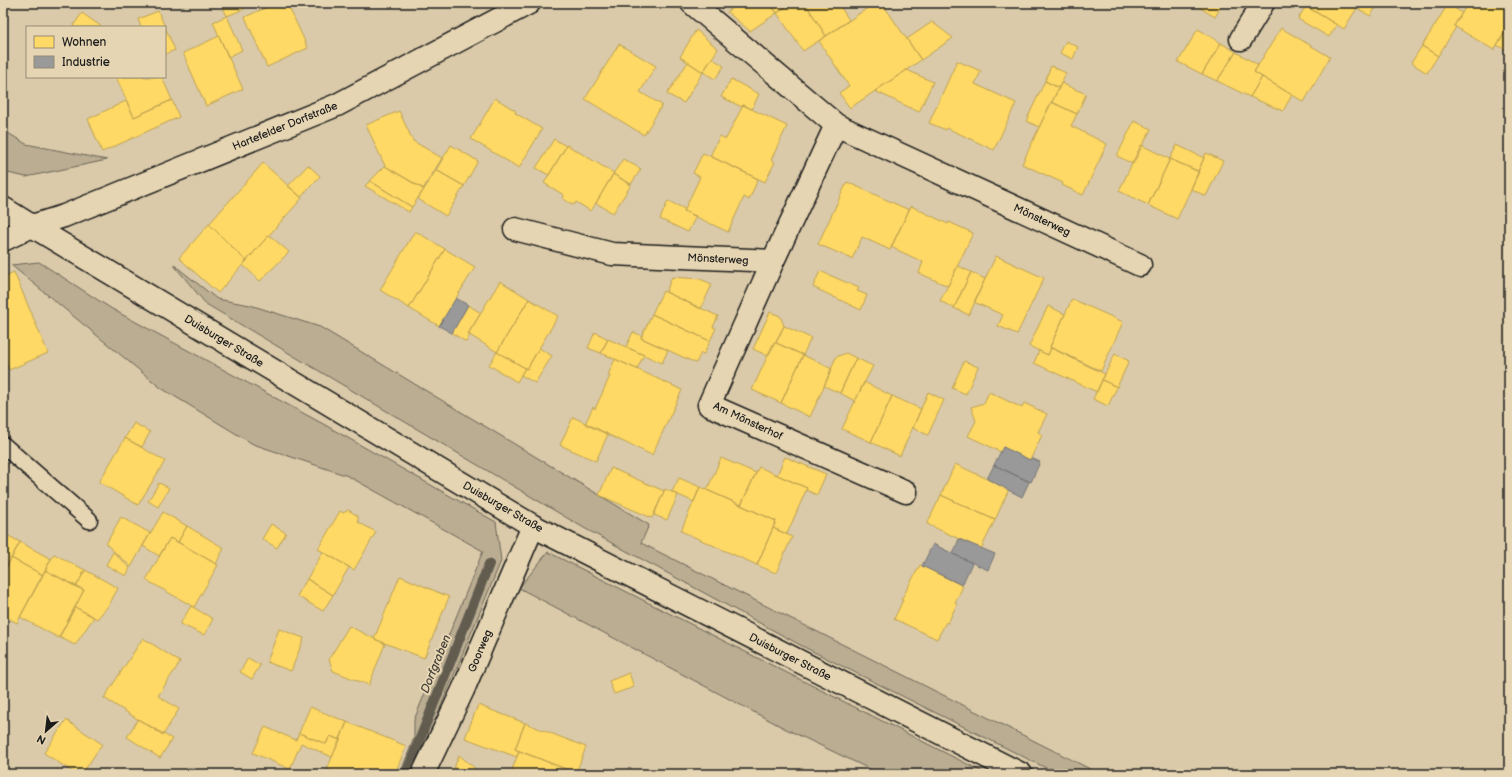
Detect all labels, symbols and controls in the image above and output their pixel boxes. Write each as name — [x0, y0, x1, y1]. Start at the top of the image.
legend — [26, 26, 166, 78]
text: Wohnen — [62, 35, 107, 50]
text: Industrie — [62, 55, 110, 70]
street label: Hartefelder Dorfstraße — [231, 99, 340, 153]
street label: Mönsterweg — [1012, 201, 1072, 239]
street label: Mönsterweg — [687, 251, 749, 267]
street label: Duisburger Straße — [182, 312, 266, 370]
street label: Am Mönsterhof — [711, 399, 785, 443]
street label: Duisburger Straße — [461, 479, 546, 535]
street label: Goorweg — [465, 628, 495, 674]
street label: Duisburger Straße — [747, 631, 834, 684]
water label: Dorfgraben — [417, 632, 455, 695]
north arrow — [26, 711, 66, 751]
text: N — [35, 732, 48, 747]

